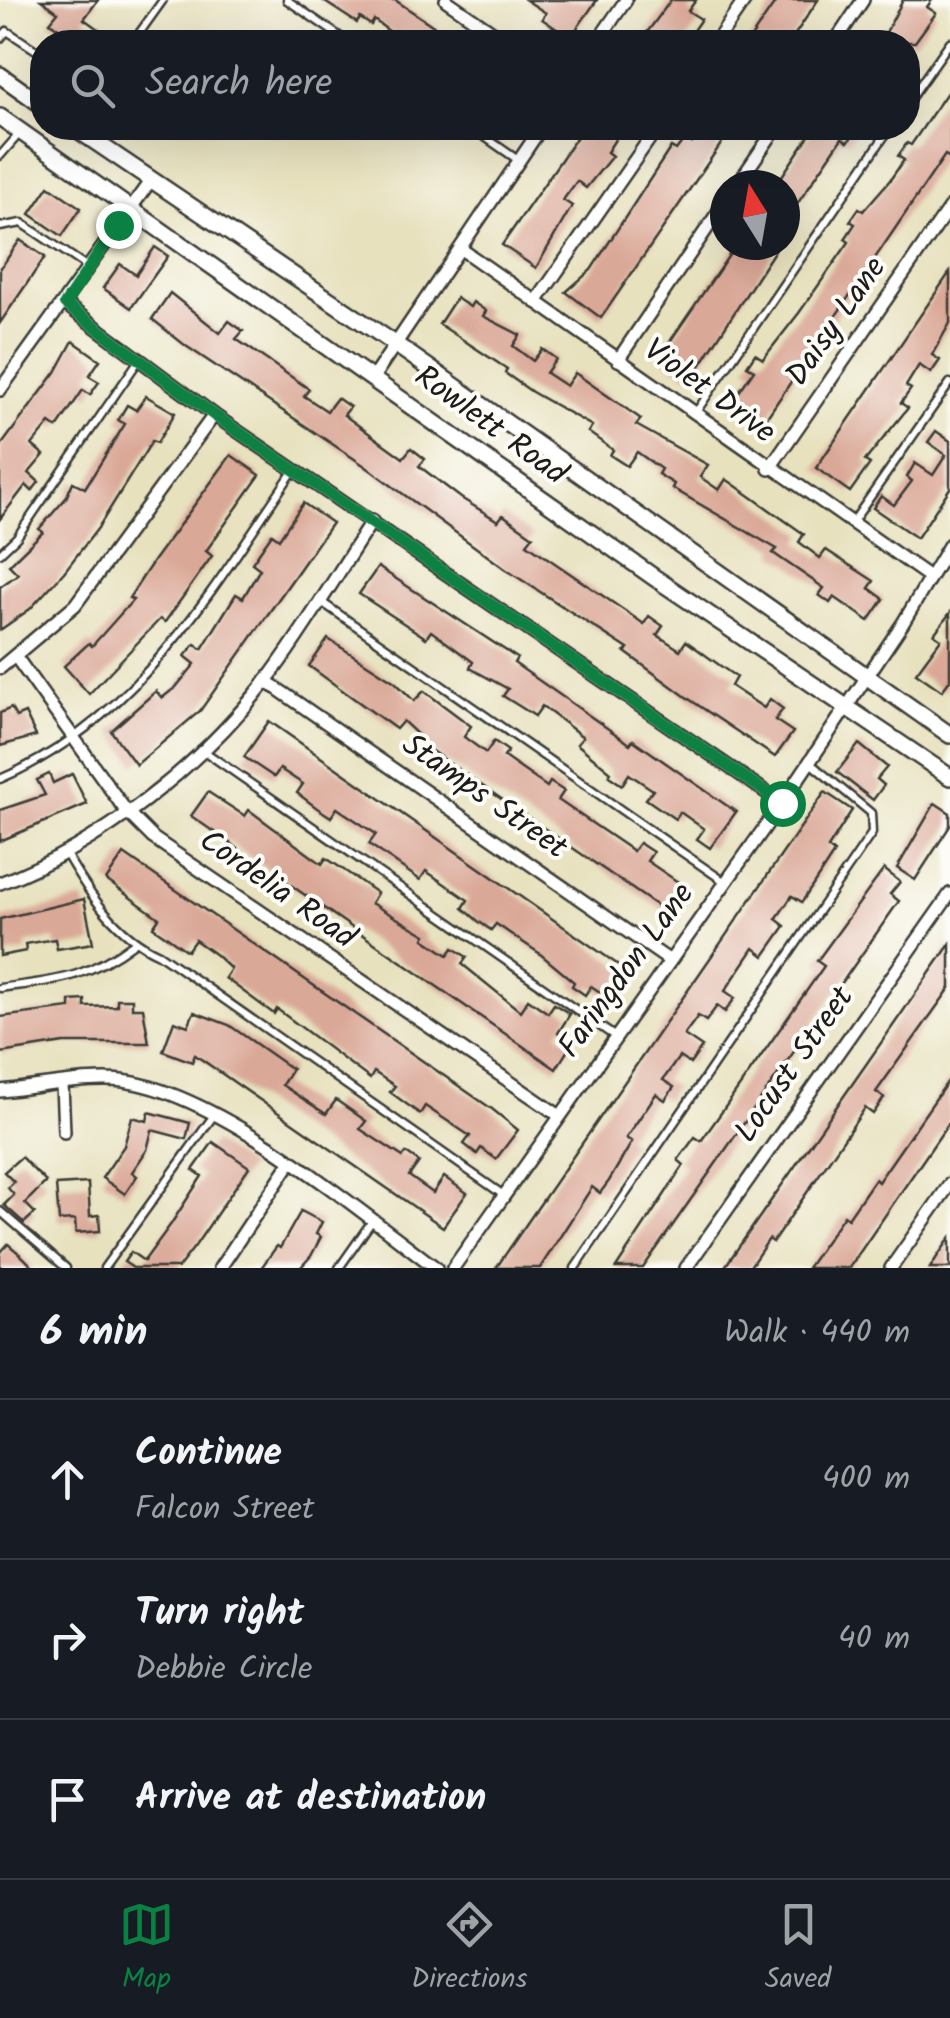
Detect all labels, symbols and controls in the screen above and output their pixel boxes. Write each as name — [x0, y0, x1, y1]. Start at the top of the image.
search box — [30, 30, 920, 140]
text: Search here — [145, 55, 332, 115]
icon: search — [65, 58, 120, 113]
north arrow — [710, 170, 800, 260]
route end — [96, 203, 142, 249]
street label: Daisy Lane — [773, 246, 901, 398]
street label: Violet Drive — [632, 326, 786, 458]
street label: Rowlett Road — [403, 353, 578, 500]
street label: Stamps Street — [390, 721, 578, 874]
route start — [760, 781, 806, 827]
street label: Cordelia Road — [188, 817, 367, 964]
street label: Faringdon Lane — [546, 872, 708, 1070]
street label: Locust Street — [722, 975, 868, 1154]
text: 6 min — [40, 1300, 148, 1367]
text: Walk · 440 m — [724, 1308, 910, 1359]
text: Continue — [135, 1424, 282, 1484]
icon: ahead — [40, 1452, 95, 1507]
text: 400 m — [822, 1454, 910, 1505]
text: Falcon Street — [135, 1484, 314, 1535]
text: Turn right — [135, 1584, 304, 1644]
icon: right — [40, 1612, 95, 1667]
text: 40 m — [838, 1614, 910, 1665]
text: Debbie Circle — [135, 1644, 312, 1695]
text: Arrive at destination — [135, 1769, 486, 1829]
icon: arrive — [40, 1772, 95, 1827]
tab: Map — [119, 1897, 174, 2002]
tab: Directions — [411, 1897, 527, 2002]
tab: Saved — [765, 1897, 831, 2002]

